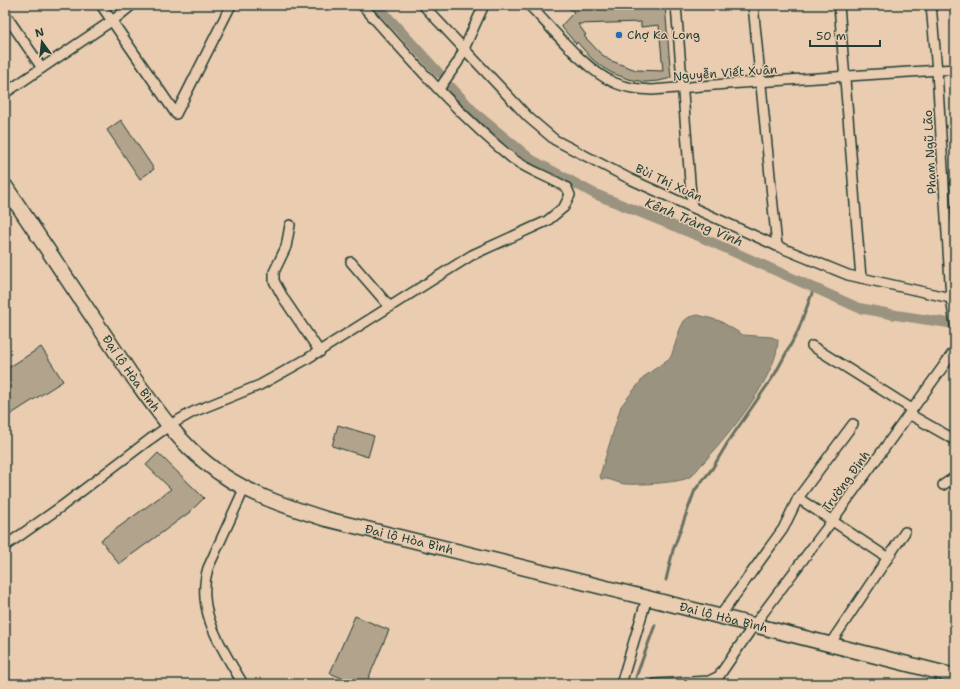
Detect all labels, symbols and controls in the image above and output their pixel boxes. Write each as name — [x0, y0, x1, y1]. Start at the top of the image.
north arrow — [22, 22, 62, 62]
scale bar — [810, 22, 880, 48]
text: N — [33, 24, 46, 41]
place label: Chợ Ka Long — [627, 27, 700, 43]
text: 50 m — [816, 28, 846, 44]
marker: Chợ Ka Long — [614, 30, 624, 40]
street label: Nguyễn Viết Xuân — [672, 61, 778, 85]
street label: Phạm Ngũ Lão — [920, 109, 940, 195]
street label: Bùi Thị Xuân — [633, 160, 705, 206]
water label: Kênh Tràng Vinh — [642, 194, 746, 250]
street label: Đại lộ Hòa Bình — [99, 332, 164, 415]
street label: Trường Định — [819, 447, 873, 515]
street label: Đại lộ Hòa Bình — [363, 521, 455, 558]
street label: Đại lộ Hòa Bình — [678, 599, 770, 636]

